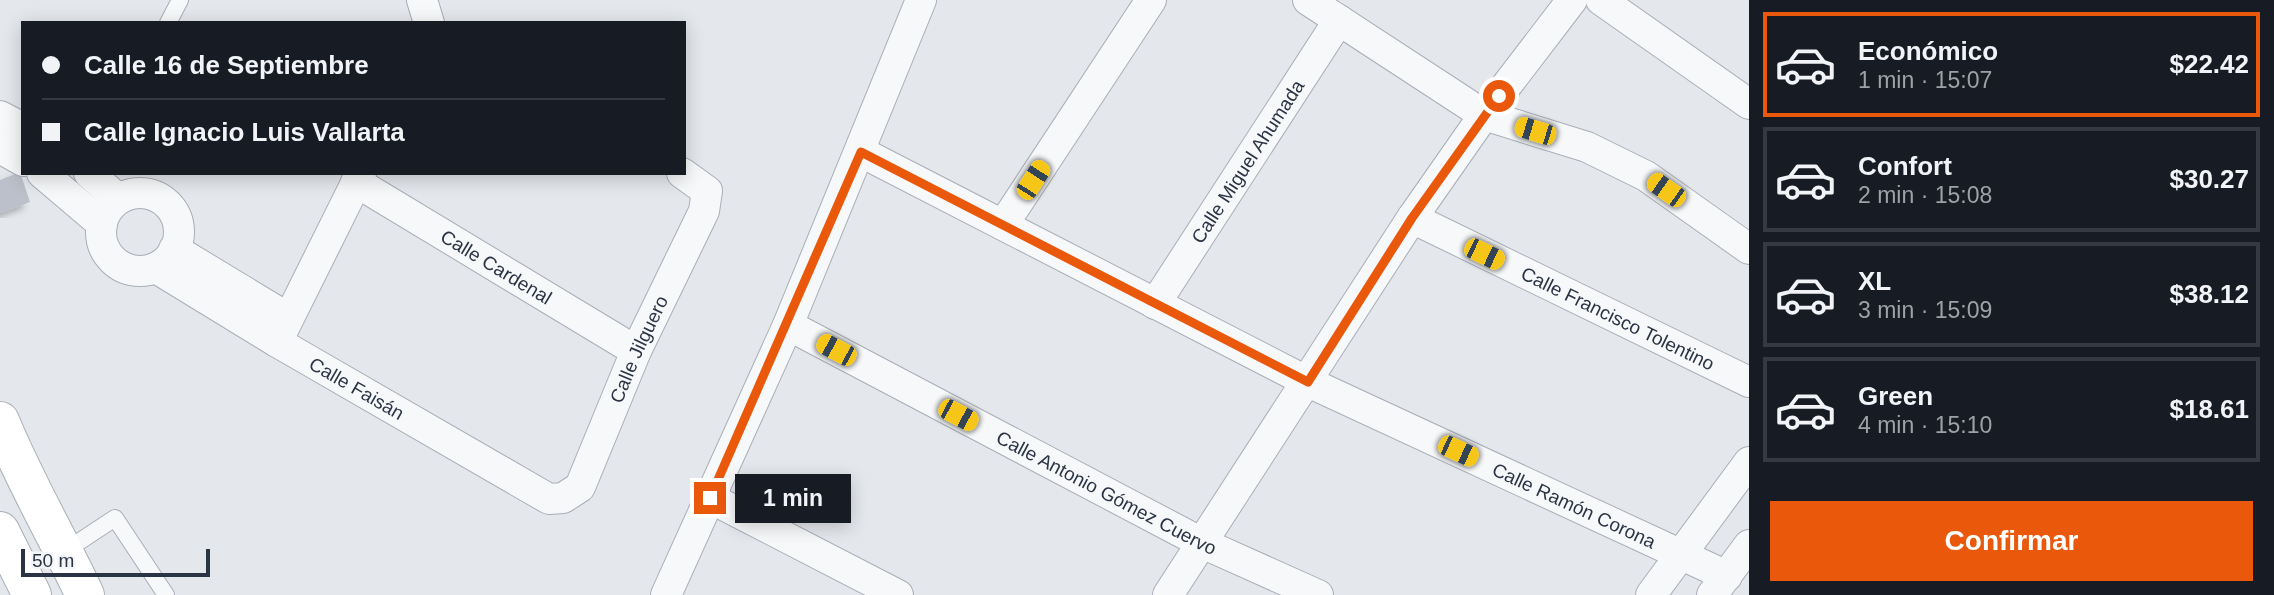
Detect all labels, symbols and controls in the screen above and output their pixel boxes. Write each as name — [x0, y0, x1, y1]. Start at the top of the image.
icon: car — [1774, 33, 1837, 96]
text: Económico — [1858, 36, 1998, 66]
text: $22.42 — [2169, 49, 2249, 79]
text: Calle 16 de Septiembre — [84, 50, 369, 80]
text: 1 min · 15:07 — [1858, 67, 1992, 93]
street label: Calle Miguel Ahumada — [1187, 76, 1309, 247]
route start — [1483, 80, 1515, 112]
car — [1512, 115, 1559, 147]
text: Calle Ignacio Luis Vallarta — [84, 117, 405, 147]
icon: car — [1774, 148, 1837, 211]
text: Confort — [1858, 151, 1952, 181]
car — [1013, 157, 1054, 203]
text: $30.27 — [2169, 164, 2249, 194]
car — [1643, 169, 1690, 211]
text: 2 min · 15:08 — [1858, 182, 1992, 208]
street label: Calle Cardenal — [437, 226, 555, 309]
car — [1461, 235, 1508, 273]
street label: Calle Francisco Tolentino — [1518, 263, 1718, 375]
icon: car — [1774, 263, 1837, 326]
text: XL — [1858, 266, 1891, 296]
text: $38.12 — [2169, 279, 2249, 309]
street label: Calle Jilguero — [606, 292, 672, 406]
text: 3 min · 15:09 — [1858, 297, 1992, 323]
car — [813, 331, 860, 369]
street label: Calle Faisán — [306, 353, 408, 424]
icon: car — [1774, 378, 1837, 441]
text: Green — [1858, 381, 1933, 411]
text: $18.61 — [2169, 394, 2249, 424]
car — [935, 396, 982, 434]
text: 4 min · 15:10 — [1858, 412, 1992, 438]
street label: Calle Antonio Gómez Cuervo — [993, 427, 1220, 559]
car — [1435, 433, 1482, 469]
street label: Calle Ramón Corona — [1489, 459, 1659, 553]
callout: 1 min — [734, 474, 850, 522]
route end — [694, 482, 726, 514]
text: 1 min — [763, 485, 823, 511]
button: Confirmar — [1770, 501, 2253, 581]
scale bar — [21, 546, 210, 578]
text: 50 m — [32, 550, 74, 571]

